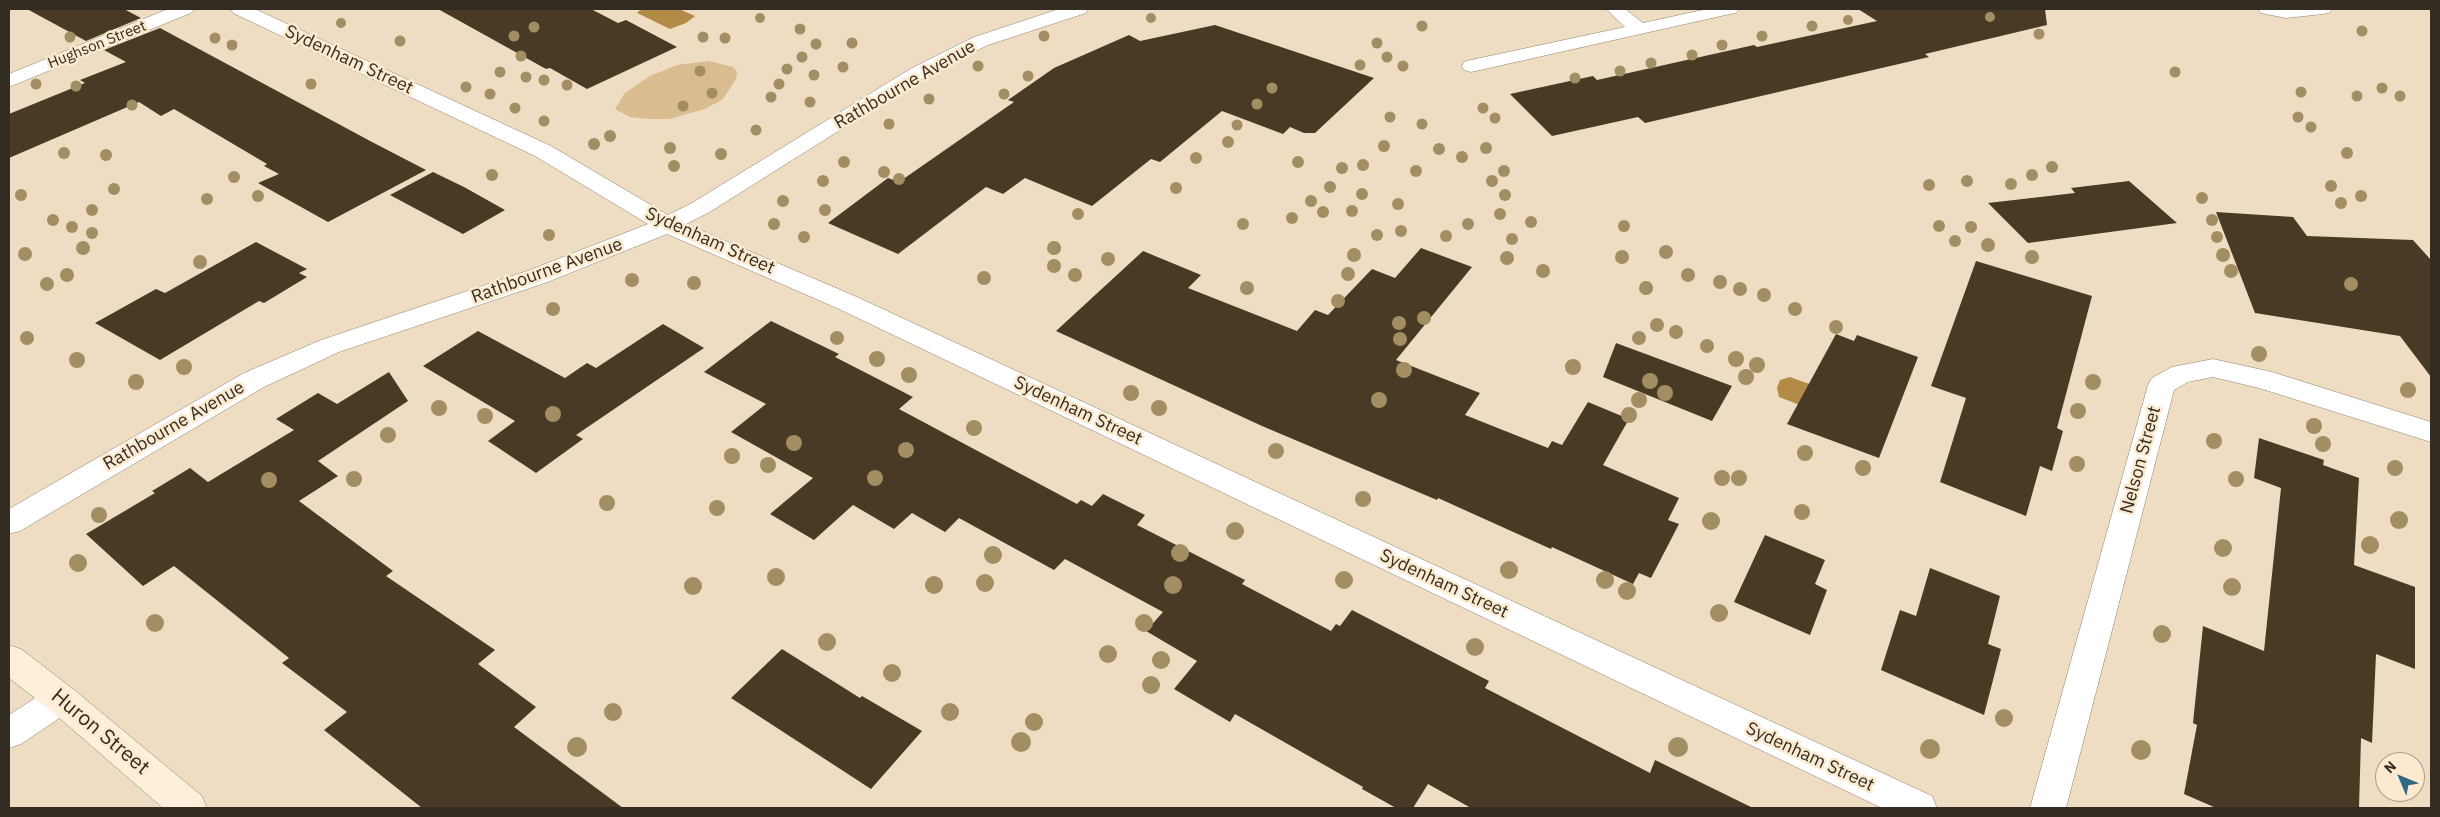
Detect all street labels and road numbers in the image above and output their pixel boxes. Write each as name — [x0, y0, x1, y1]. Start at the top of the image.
street label: Hughson Street — [45, 17, 149, 73]
street label: Sydenham Street — [281, 21, 417, 99]
street label: Rathbourne Avenue — [831, 36, 979, 134]
street label: Sydenham Street — [642, 203, 778, 279]
street label: Rathbourne Avenue — [468, 234, 626, 308]
street label: Sydenham Street — [1010, 372, 1146, 450]
street label: Rathbourne Avenue — [100, 377, 248, 475]
street label: Nelson Street — [2116, 404, 2166, 516]
street label: Sydenham Street — [1376, 545, 1512, 623]
street label: Huron Street — [46, 684, 154, 780]
street label: Sydenham Street — [1742, 718, 1878, 796]

